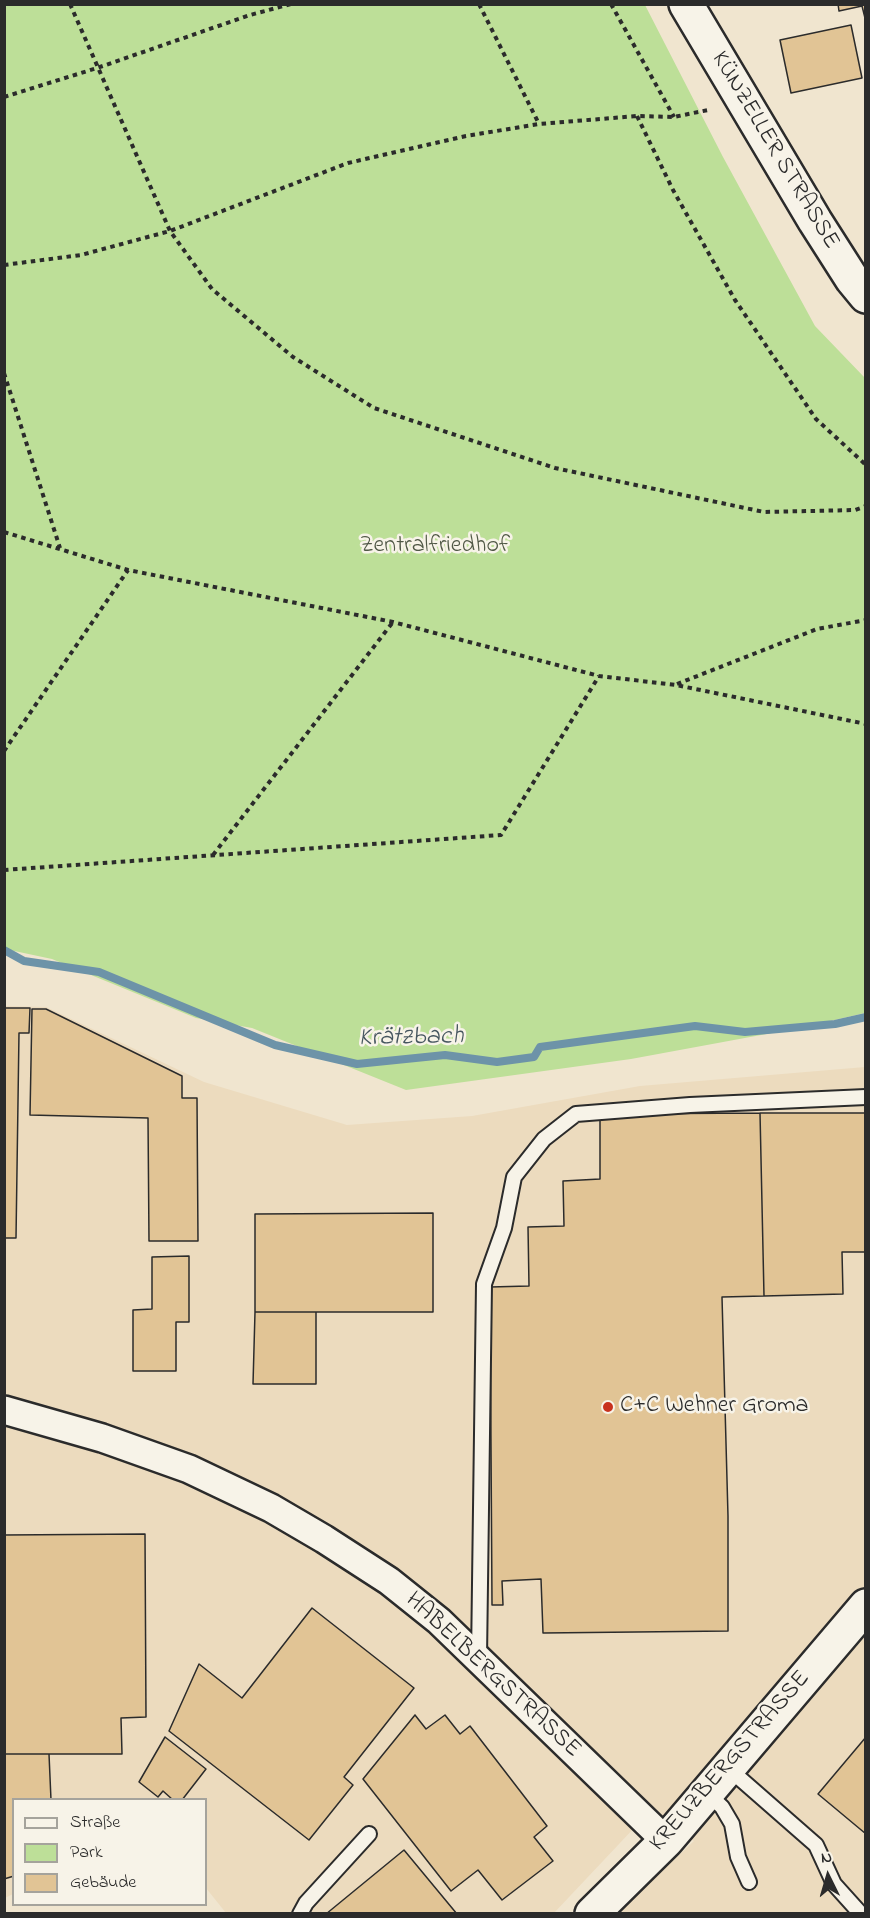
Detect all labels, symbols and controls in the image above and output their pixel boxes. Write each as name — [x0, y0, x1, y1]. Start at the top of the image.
street label: KÜNZELLER STRASSE — [704, 47, 844, 255]
park label: Zentralfriedhof — [360, 533, 510, 561]
water label: Krätzbach — [358, 1022, 464, 1056]
place label: C+C Wehner Groma — [620, 1393, 808, 1421]
marker: C+C Wehner Groma — [601, 1400, 615, 1414]
street label: HABELBERGSTRASSE — [398, 1587, 586, 1765]
street label: KREUZBERGSTRASSE — [645, 1666, 817, 1858]
legend — [12, 1798, 207, 1906]
text: Straße — [70, 1810, 120, 1836]
text: Park — [70, 1840, 103, 1866]
north arrow — [798, 1846, 858, 1906]
text: N — [820, 1846, 833, 1870]
text: Gebäude — [70, 1870, 136, 1896]

